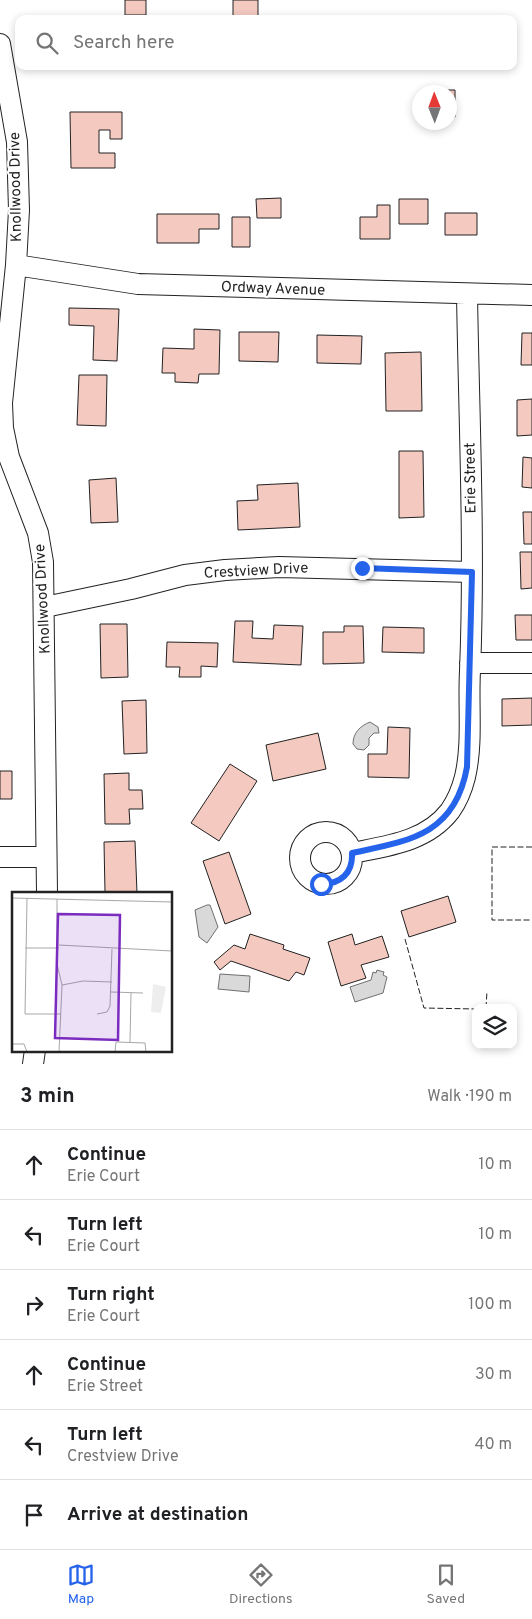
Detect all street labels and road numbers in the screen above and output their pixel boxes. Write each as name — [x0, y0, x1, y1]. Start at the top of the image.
street label: Knollwood Drive — [6, 132, 27, 242]
street label: Ordway Avenue — [220, 278, 325, 301]
street label: Erie Street — [461, 442, 482, 514]
street label: Knollwood Drive — [31, 543, 56, 654]
street label: Crestview Drive — [203, 559, 309, 584]

